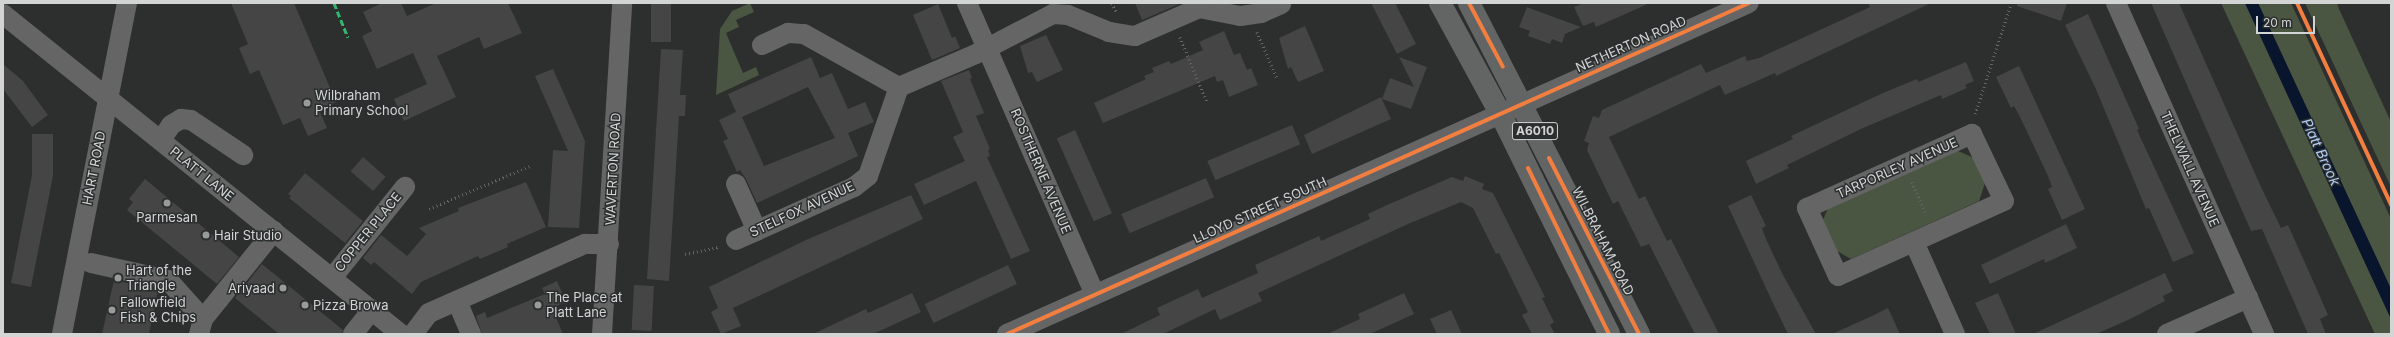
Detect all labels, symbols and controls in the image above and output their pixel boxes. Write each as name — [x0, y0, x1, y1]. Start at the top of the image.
scale bar — [2258, 8, 2317, 34]
street label: NETHERTON ROAD — [1573, 13, 1689, 75]
text: 20 m — [2263, 15, 2292, 30]
place label: Wilbraham Primary School — [315, 88, 408, 119]
marker: Wilbraham Primary School — [302, 98, 312, 108]
street label: ROSTHERNE AVENUE — [1008, 106, 1074, 236]
street label: THELWALL AVENUE — [2158, 109, 2222, 229]
street label: WAVERTON ROAD — [602, 112, 624, 226]
water label: Platt Brook — [2298, 116, 2344, 188]
road number: A6010 — [1511, 121, 1559, 141]
street label: HART ROAD — [79, 130, 109, 206]
street label: TARPORLEY AVENUE — [1834, 134, 1960, 202]
street label: PLATT LANE — [167, 143, 237, 205]
street label: LLOYD STREET SOUTH — [1191, 173, 1329, 247]
street label: STELFOX AVENUE — [747, 178, 857, 240]
street label: WILBRAHAM ROAD — [1569, 184, 1637, 298]
street label: COPPER PLACE — [331, 189, 405, 275]
marker: Parmesan — [162, 198, 172, 208]
place label: Parmesan — [136, 209, 198, 225]
place label: Hair Studio — [214, 227, 282, 243]
marker: Hair Studio — [201, 230, 211, 240]
place label: Hart of the Triangle — [126, 263, 192, 294]
marker: Hart of the Triangle — [113, 273, 123, 283]
place label: Ariyaad — [228, 280, 275, 296]
marker: Ariyaad — [278, 283, 288, 293]
place label: The Place at Platt Lane — [546, 290, 622, 321]
place label: Fallowfield Fish & Chips — [120, 295, 196, 326]
place label: Pizza Browa — [313, 297, 388, 313]
marker: Pizza Browa — [300, 300, 310, 310]
marker: The Place at Platt Lane — [533, 300, 543, 310]
marker: Fallowfield Fish & Chips — [107, 305, 117, 315]

